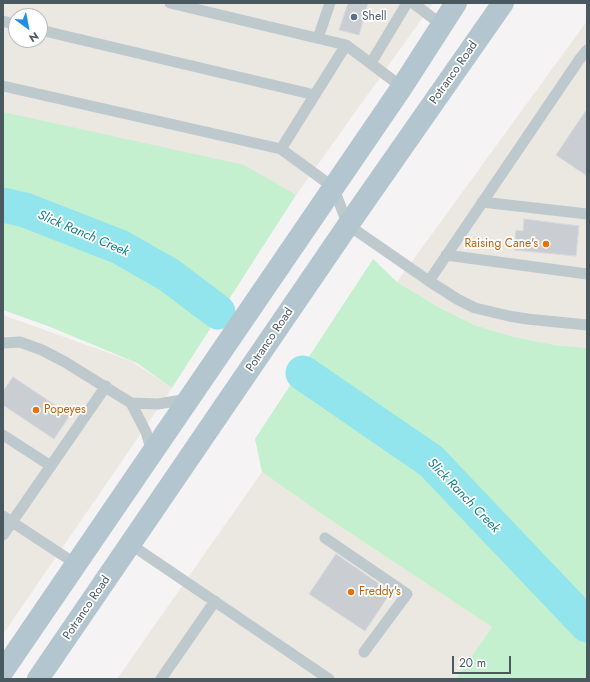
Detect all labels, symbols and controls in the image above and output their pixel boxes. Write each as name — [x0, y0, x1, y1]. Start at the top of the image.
north arrow — [8, 8, 48, 48]
place label: Shell — [362, 10, 387, 24]
marker: Shell — [349, 12, 359, 22]
text: N — [26, 28, 42, 46]
street label: Potranco Road — [427, 39, 481, 107]
water label: Slick Ranch Creek — [35, 208, 131, 260]
place label: Raising Cane's — [465, 237, 538, 251]
marker: Raising Cane's — [541, 239, 551, 249]
street label: Potranco Road — [243, 305, 297, 375]
place label: Popeyes — [44, 403, 86, 417]
marker: Popeyes — [31, 405, 41, 415]
water label: Slick Ranch Creek — [424, 456, 502, 536]
street label: Potranco Road — [60, 573, 114, 643]
place label: Freddy's — [359, 585, 401, 599]
marker: Freddy's — [346, 587, 356, 597]
scale bar — [454, 648, 513, 674]
text: 20 m — [459, 654, 486, 672]

